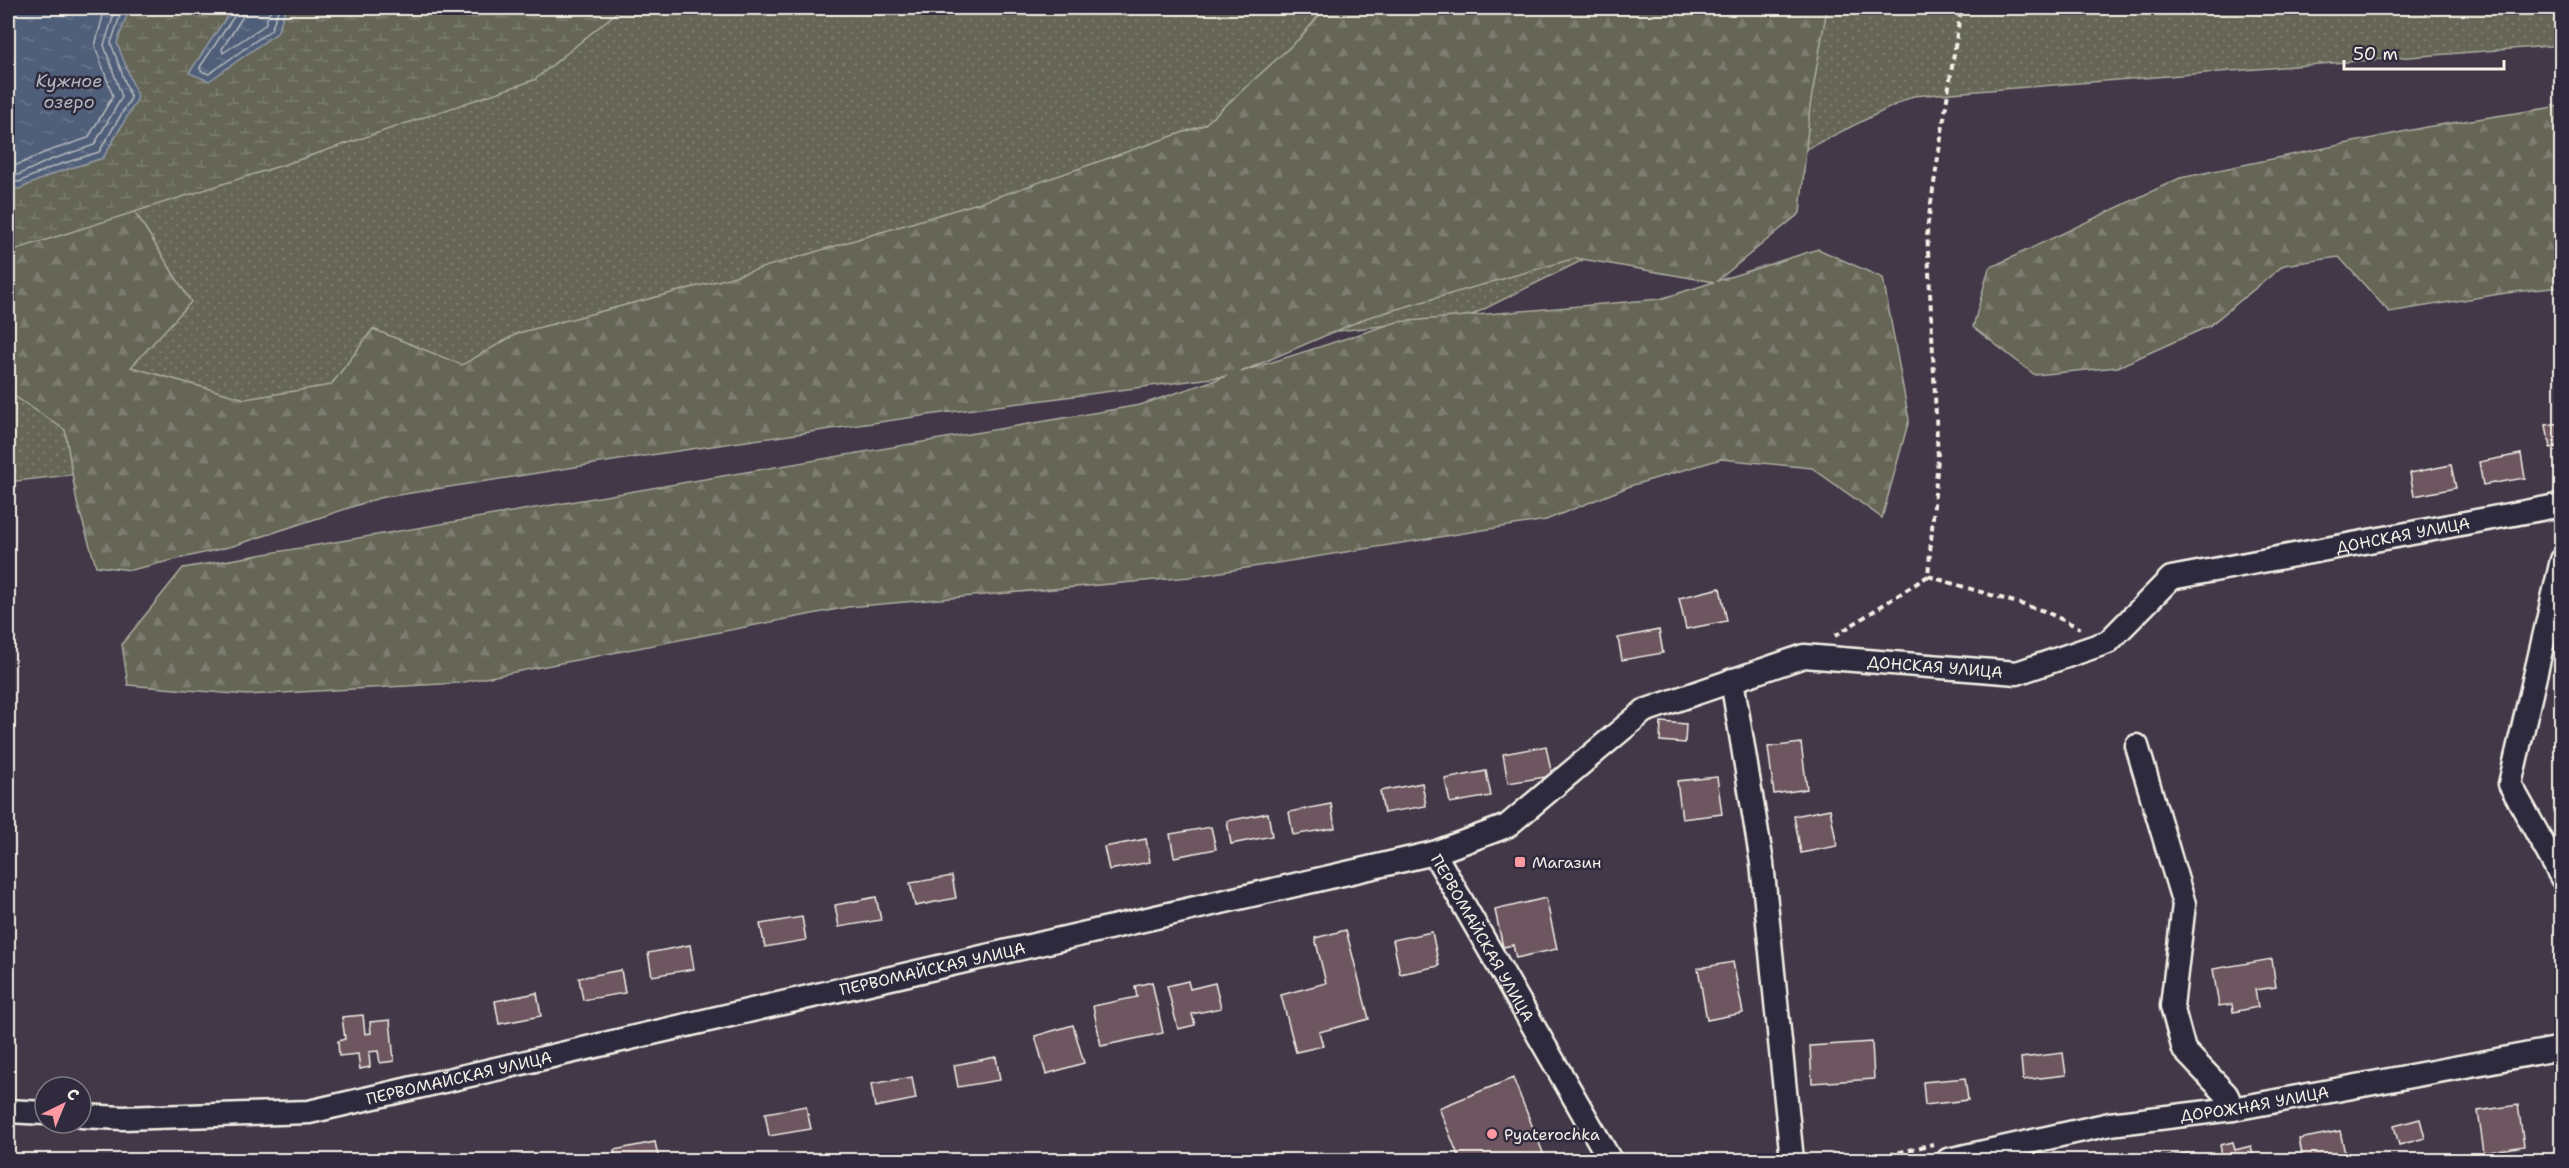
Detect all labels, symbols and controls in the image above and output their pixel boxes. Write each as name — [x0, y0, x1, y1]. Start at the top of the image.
scale bar — [2344, 33, 2504, 71]
text: 50 m — [2353, 42, 2398, 66]
water label: Кужное озеро — [36, 69, 102, 114]
street label: ДОНСКАЯ УЛИЦА — [2334, 512, 2472, 558]
street label: ДОНСКАЯ УЛИЦА — [1867, 651, 2004, 683]
street label: ПЕРВОМАЙСКАЯ УЛИЦА — [1426, 851, 1539, 1026]
place label: Магазин — [1532, 852, 1601, 873]
marker: Магазин — [1513, 855, 1527, 869]
street label: ПЕРВОМАЙСКАЯ УЛИЦА — [838, 937, 1028, 1000]
street label: ПЕРВОМАЙСКАЯ УЛИЦА — [364, 1046, 554, 1110]
north arrow — [33, 1075, 93, 1135]
street label: ДОРОЖНАЯ УЛИЦА — [2179, 1081, 2331, 1126]
text: С — [62, 1083, 84, 1106]
place label: Pyaterochka — [1504, 1124, 1600, 1145]
marker: Pyaterochka — [1485, 1127, 1499, 1141]

